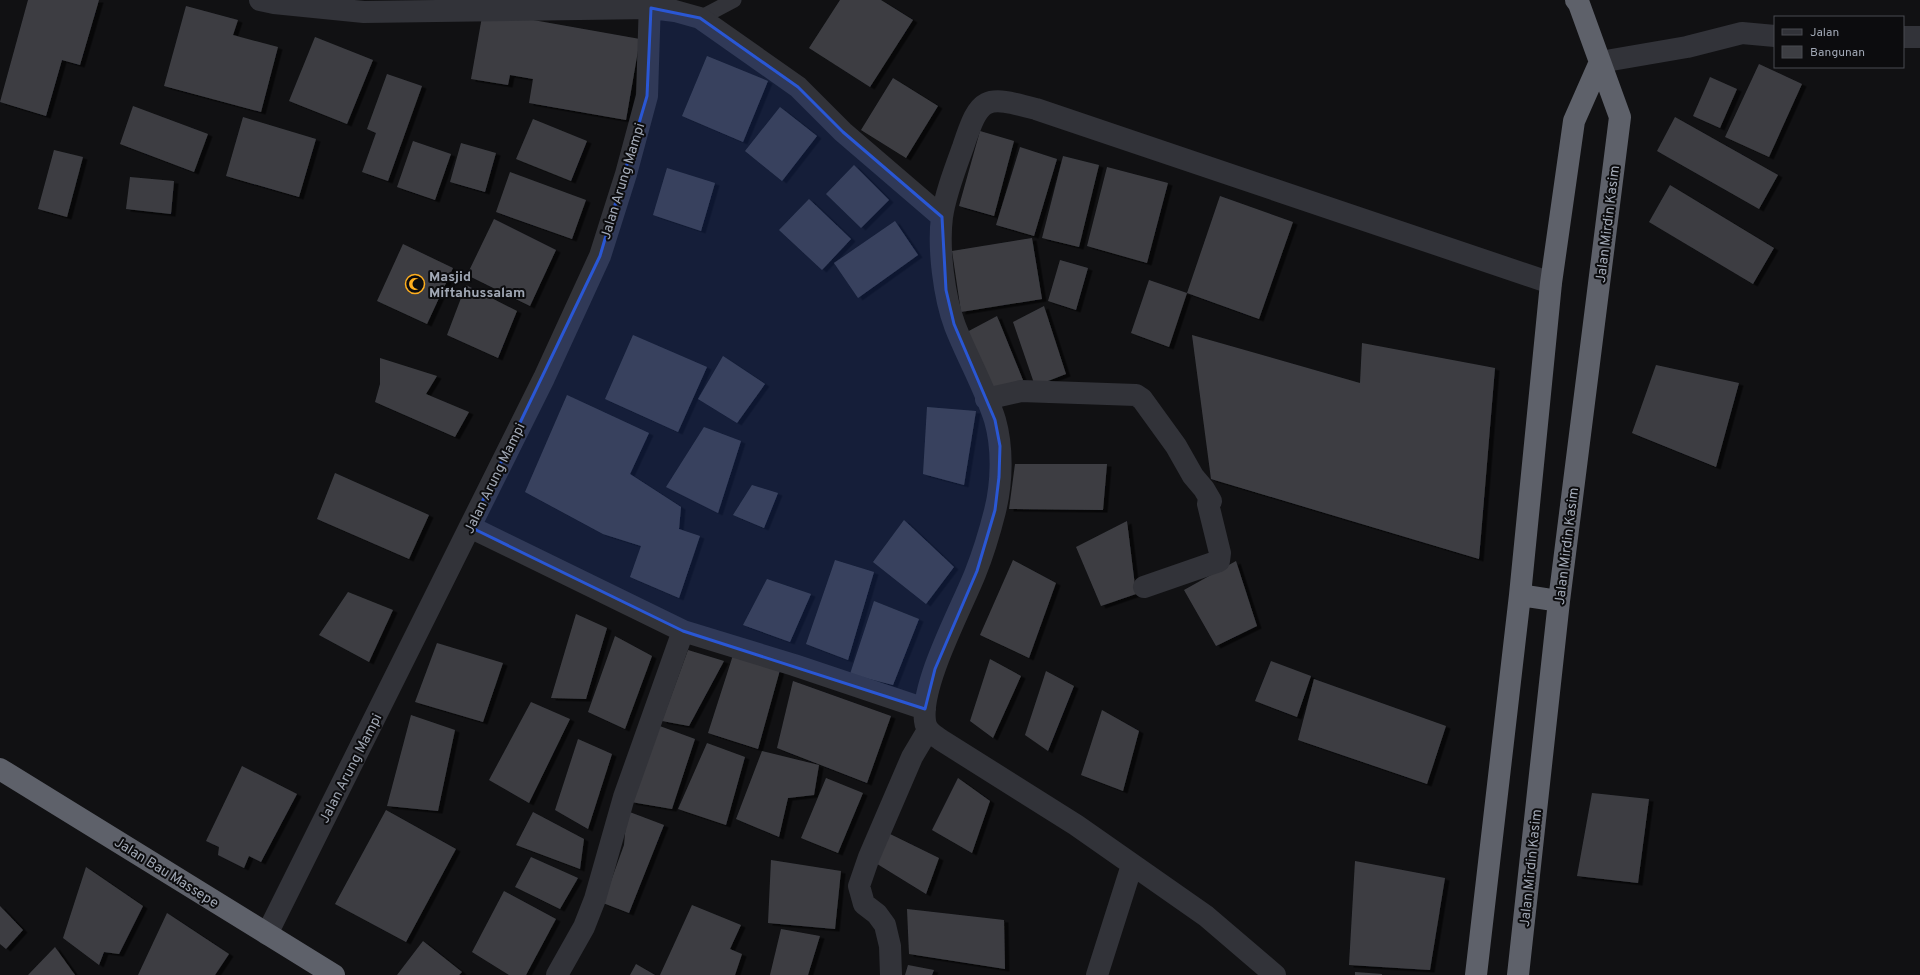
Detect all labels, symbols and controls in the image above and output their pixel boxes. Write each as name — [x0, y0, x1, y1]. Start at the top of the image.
legend — [1774, 16, 1904, 68]
text: Jalan — [1810, 25, 1839, 41]
text: Bangunan — [1810, 45, 1865, 61]
street label: Jalan Arung Mampi — [598, 121, 649, 242]
street label: Jalan Mirdin Kasim — [1593, 164, 1624, 284]
place label: Masjid Miftahussalam — [429, 269, 525, 302]
mosque icon: Masjid Miftahussalam — [404, 273, 426, 295]
street label: Jalan Arung Mampi — [461, 421, 529, 537]
street label: Jalan Mirdin Kasim — [1552, 486, 1583, 606]
street label: Jalan Arung Mampi — [316, 711, 386, 826]
street label: Jalan Mirdin Kasim — [1517, 808, 1546, 928]
street label: Jalan Bau Massepe — [111, 834, 221, 912]

